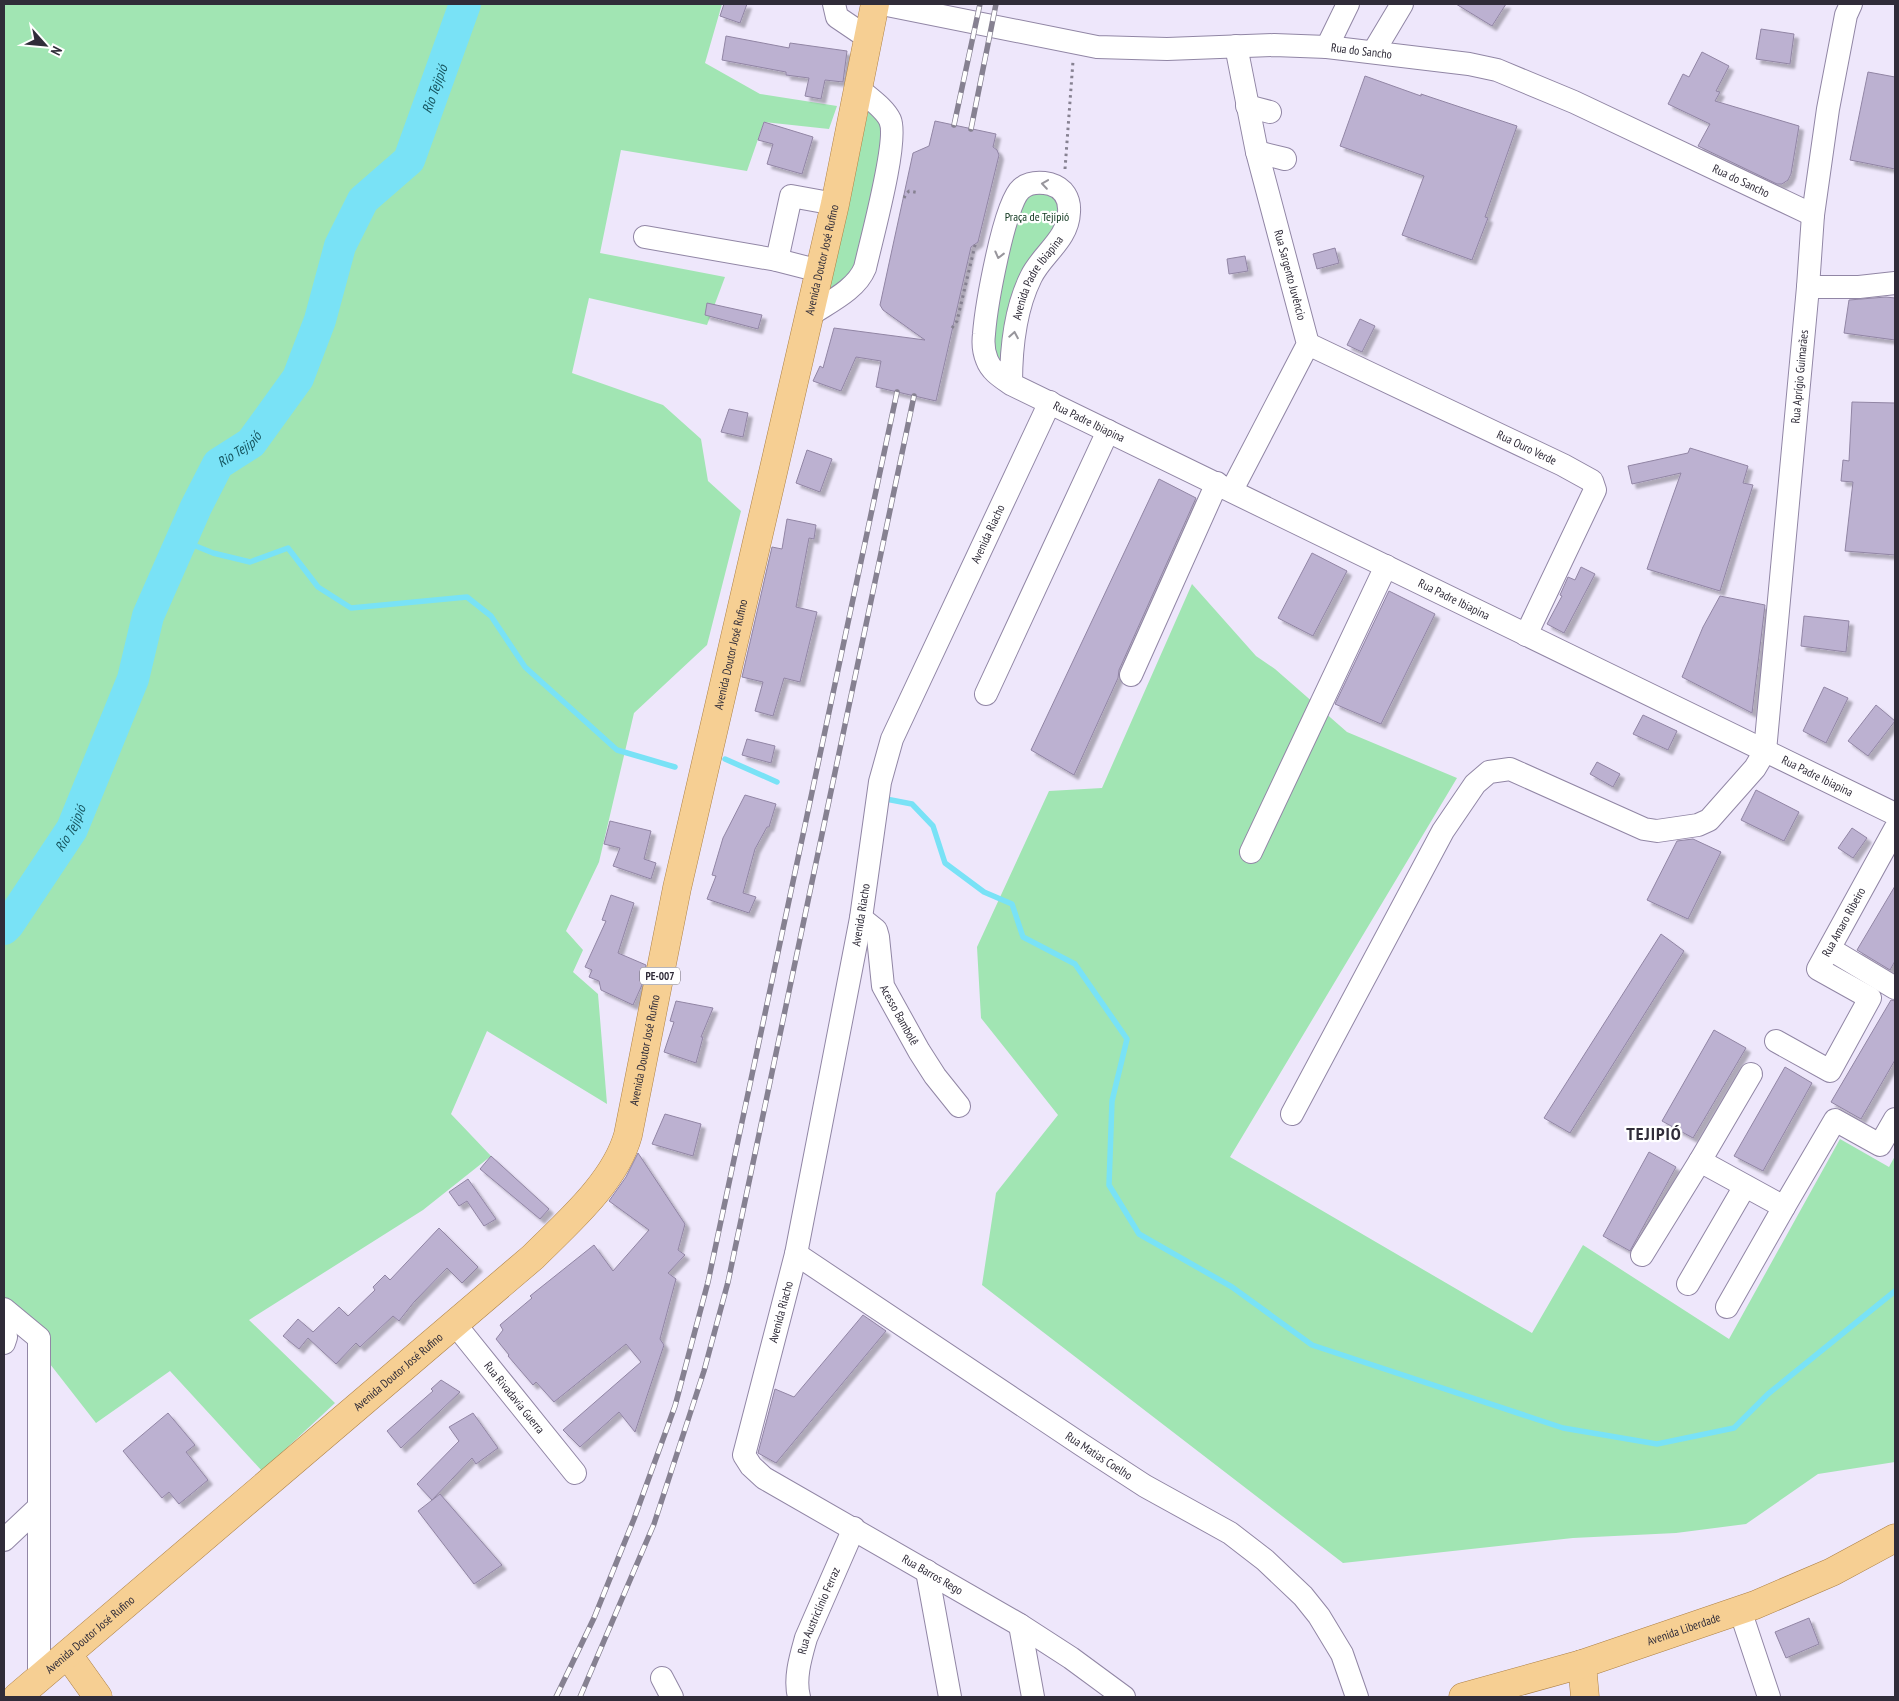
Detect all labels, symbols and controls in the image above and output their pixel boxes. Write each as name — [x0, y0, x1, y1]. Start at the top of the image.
north arrow — [20, 20, 70, 70]
street label: Rua do Sancho — [1330, 40, 1393, 62]
text: N — [47, 43, 66, 58]
water label: Rio Tejipió — [418, 61, 452, 116]
street label: Rua do Sancho — [1710, 161, 1772, 200]
one-way arrow — [1040, 179, 1048, 190]
street label: Avenida Doutor José Rufino — [802, 203, 842, 316]
park label: Praça de Tejipió — [1005, 209, 1069, 224]
street label: Rua Sargento Juvêncio — [1271, 228, 1310, 322]
street label: Avenida Padre Ibiapina — [1009, 233, 1066, 321]
one-way arrow — [994, 250, 1004, 258]
street label: Rua Aprígio Guimarães — [1787, 329, 1811, 424]
one-way arrow — [1009, 331, 1019, 340]
street label: Rua Padre Ibiapina — [1051, 398, 1127, 445]
water label: Rio Tejipió — [214, 427, 266, 471]
street label: Rua Ouro Verde — [1495, 427, 1559, 468]
street label: Avenida Riacho — [967, 502, 1008, 566]
street label: Rua Padre Ibiapina — [1416, 575, 1493, 623]
street label: Avenida Doutor José Rufino — [710, 598, 750, 711]
street label: Rua Padre Ibiapina — [1779, 752, 1856, 800]
water label: Rio Tejipió — [51, 801, 90, 855]
street label: Avenida Riacho — [848, 883, 873, 947]
street label: Rua Amaro Ribeiro — [1818, 885, 1868, 959]
road number: PE-007 — [640, 968, 680, 984]
street label: Acesso Bambolê — [877, 982, 922, 1048]
street label: Avenida Doutor José Rufino — [626, 993, 663, 1107]
district label: TEJIPIÓ — [1626, 1122, 1682, 1145]
street label: Avenida Riacho — [765, 1279, 796, 1344]
street label: Avenida Doutor José Rufino — [350, 1329, 446, 1414]
street label: Rua Rivadavia Guerra — [481, 1358, 548, 1437]
street label: Rua Matias Coelho — [1063, 1428, 1135, 1483]
street label: Rua Barros Rego — [900, 1551, 966, 1598]
street label: Rua Austriclínio Ferraz — [794, 1565, 843, 1656]
street label: Avenida Doutor José Rufino — [42, 1592, 137, 1677]
street label: Avenida Liberdade — [1645, 1609, 1722, 1648]

